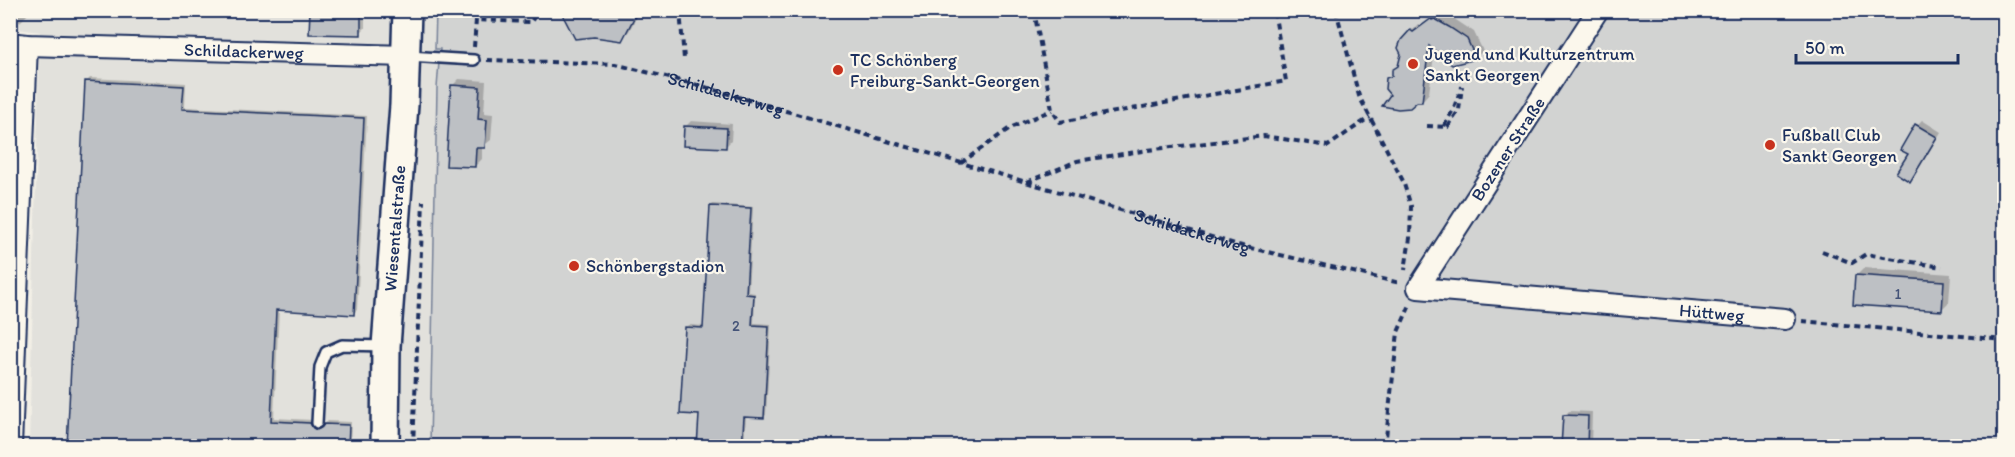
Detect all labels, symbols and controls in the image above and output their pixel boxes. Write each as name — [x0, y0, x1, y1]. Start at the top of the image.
scale bar — [1796, 27, 1958, 65]
text: 50 m — [1805, 37, 1845, 59]
street label: Schildackerweg — [184, 39, 305, 64]
place label: Jugend und Kulturzentrum Sankt Georgen — [1425, 43, 1635, 86]
place label: TC Schönberg Freiburg-Sankt-Georgen — [850, 49, 1040, 92]
marker: Jugend und Kulturzentrum Sankt Georgen — [1406, 57, 1420, 71]
marker: TC Schönberg Freiburg-Sankt-Georgen — [831, 63, 845, 77]
street label: Schildackerweg — [666, 67, 787, 121]
street label: Bozener Straße — [1466, 93, 1550, 205]
place label: Fußball Club Sankt Georgen — [1782, 124, 1897, 167]
marker: Fußball Club Sankt Georgen — [1763, 138, 1777, 152]
street label: Wiesentalstraße — [379, 164, 410, 292]
street label: Schildackerweg — [1132, 204, 1253, 259]
place label: Schönbergstadion — [586, 255, 725, 277]
marker: Schönbergstadion — [567, 259, 581, 273]
house number: 1 — [1895, 285, 1902, 303]
street label: Hüttweg — [1678, 299, 1746, 327]
house number: 2 — [732, 317, 740, 335]

